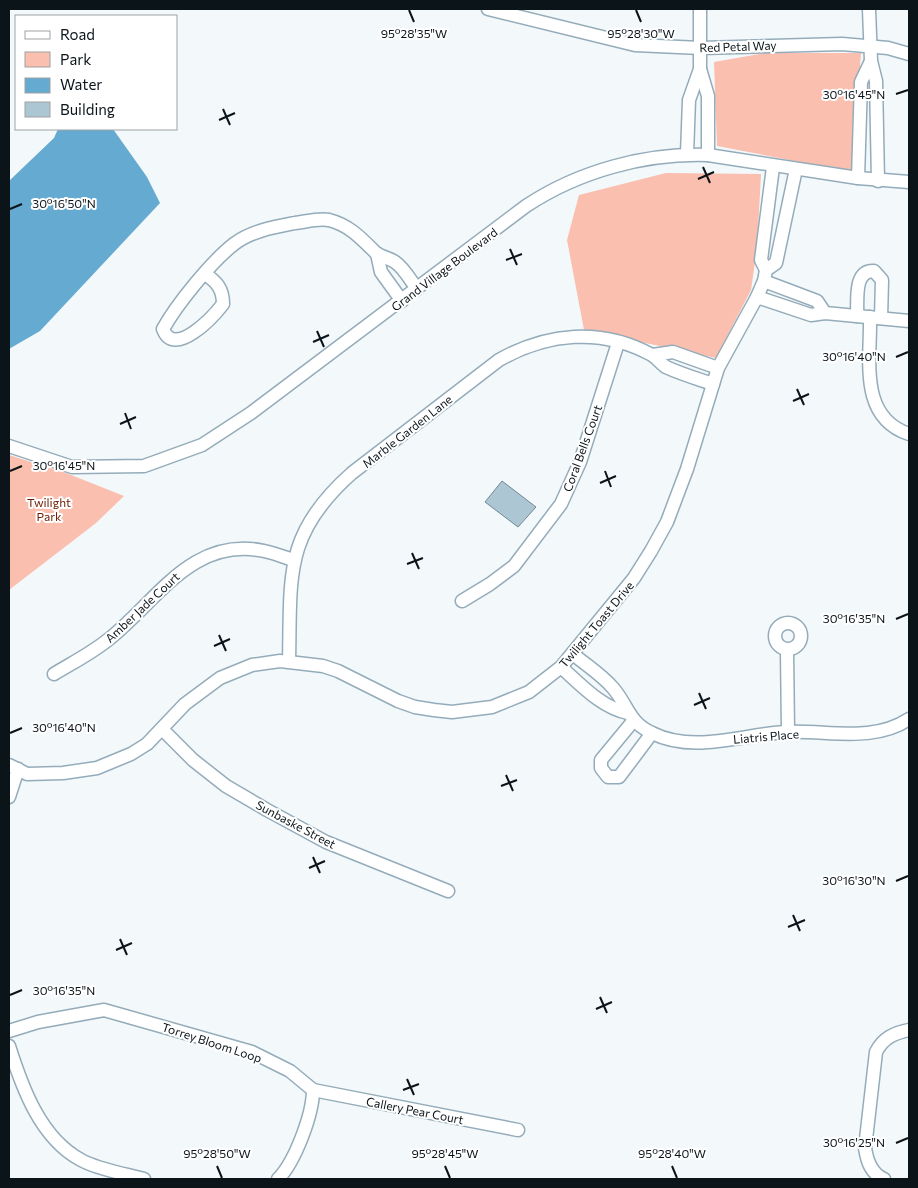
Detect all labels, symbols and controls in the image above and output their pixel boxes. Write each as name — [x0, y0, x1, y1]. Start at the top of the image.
legend — [15, 15, 178, 130]
text: Road — [60, 25, 95, 43]
text: 95°28'35"W — [381, 26, 447, 40]
text: 95°28'30"W — [607, 26, 675, 40]
street label: Red Petal Way — [699, 38, 777, 54]
text: Park — [60, 50, 91, 68]
text: Water — [60, 75, 102, 93]
text: 30°16'45"N — [823, 87, 885, 101]
text: Building — [60, 100, 115, 118]
text: 30°16'50"N — [32, 196, 96, 210]
street label: Grand Village Boulevard — [388, 224, 500, 313]
text: 30°16'40"N — [822, 349, 886, 363]
street label: Marble Garden Lane — [359, 392, 455, 470]
street label: Coral Bells Court — [560, 403, 604, 493]
text: 30°16'45"N — [33, 458, 95, 472]
park label: Twilight Park — [27, 495, 71, 523]
street label: Amber Jade Court — [102, 569, 183, 646]
street label: Twilight Toast Drive — [556, 578, 636, 670]
text: 30°16'35"N — [823, 611, 885, 625]
text: 30°16'40"N — [32, 720, 96, 734]
street label: Liatris Place — [733, 726, 799, 746]
street label: Sunbaske Street — [254, 797, 338, 851]
text: 30°16'30"N — [822, 873, 886, 887]
text: 30°16'35"N — [33, 983, 95, 997]
street label: Torrey Bloom Loop — [160, 1019, 264, 1065]
street label: Callery Pear Court — [365, 1094, 465, 1126]
text: 30°16'25"N — [823, 1135, 885, 1149]
text: 95°28'50"W — [183, 1146, 251, 1160]
text: 95°28'45"W — [412, 1146, 478, 1160]
text: 95°28'40"W — [638, 1146, 706, 1160]

